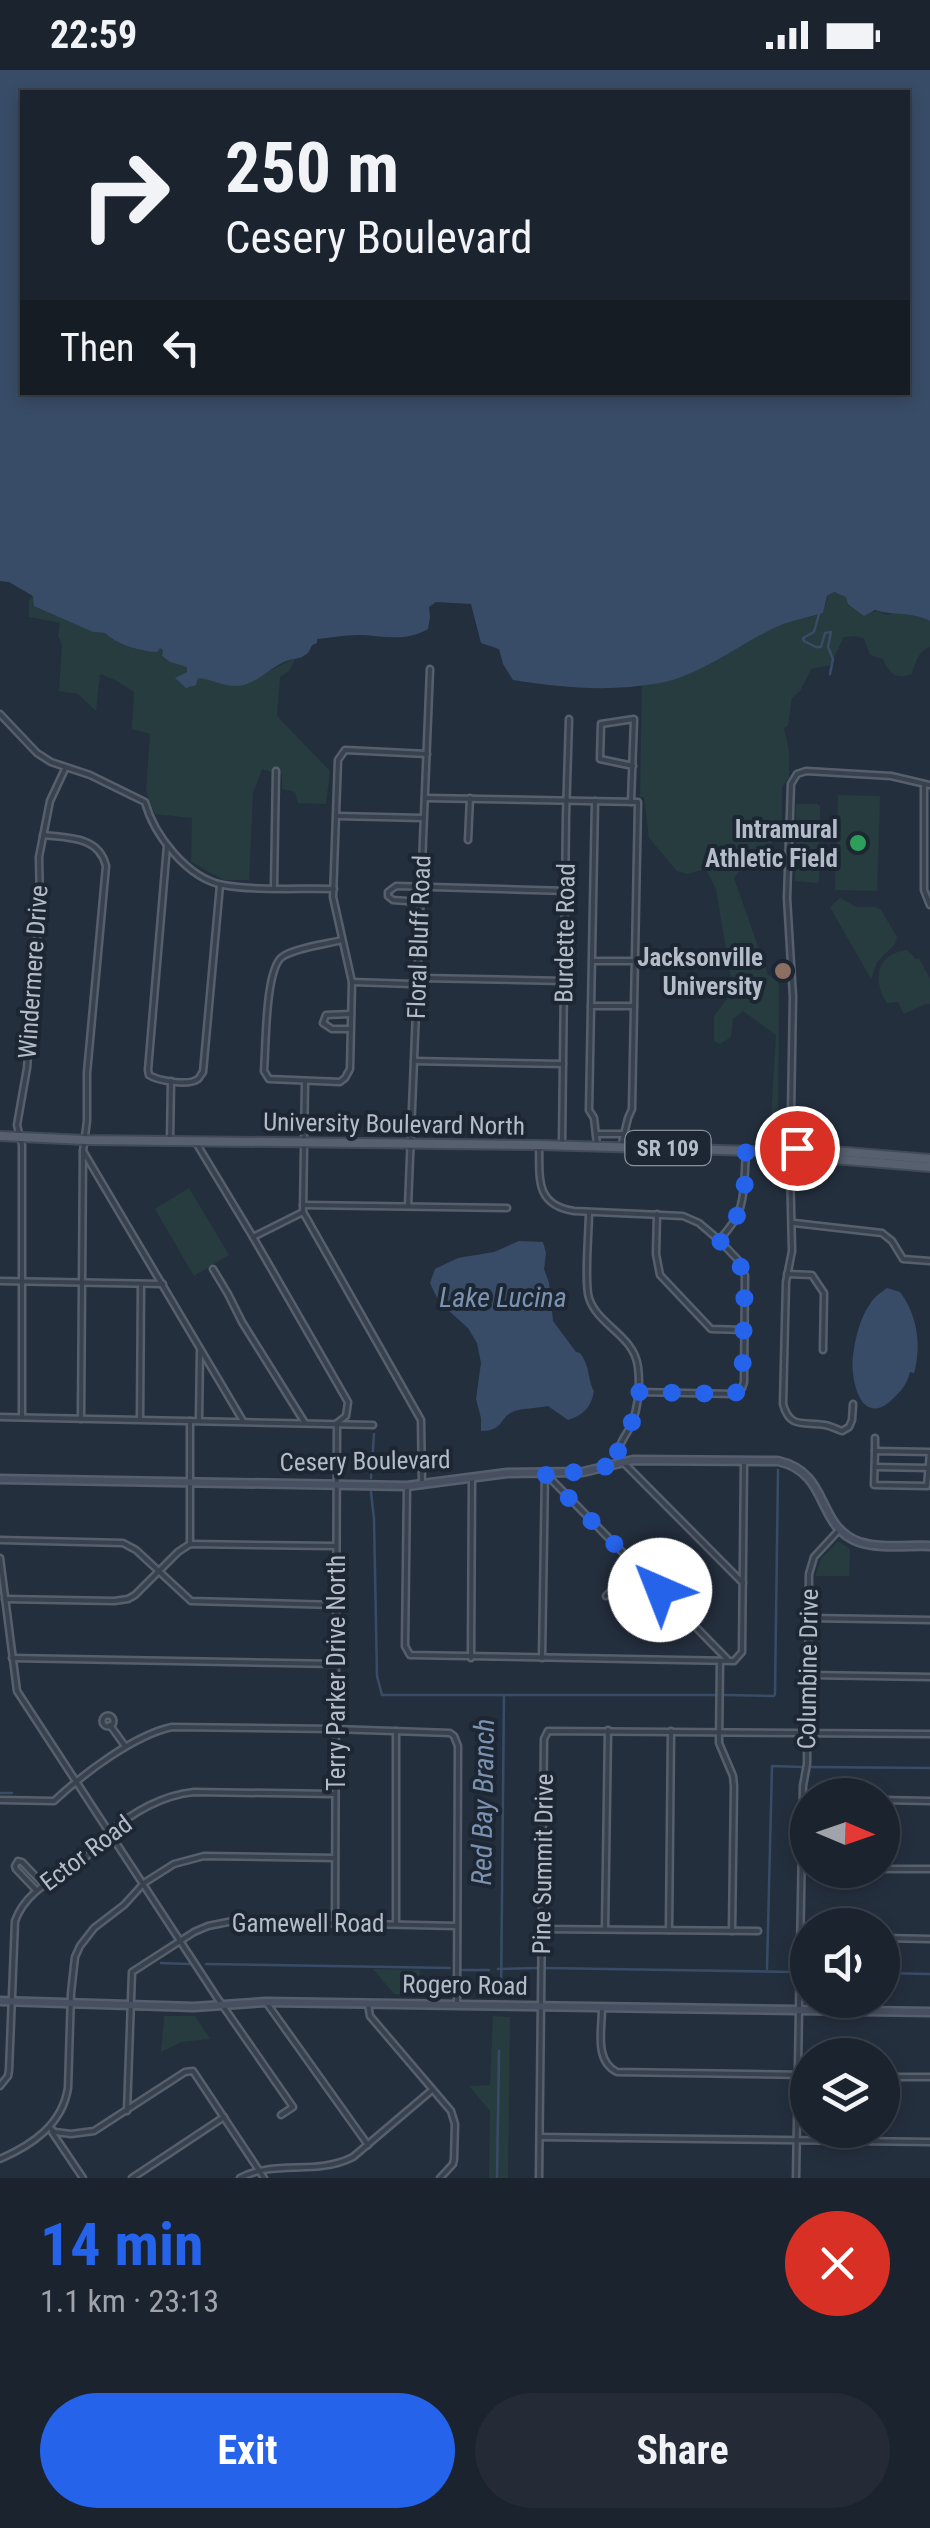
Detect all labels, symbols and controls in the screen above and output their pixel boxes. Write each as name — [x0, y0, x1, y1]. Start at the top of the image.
text: 22:59 — [50, 13, 137, 57]
text: 250 m — [225, 127, 399, 209]
icon: right — [60, 130, 190, 260]
text: Cesery Boulevard — [225, 211, 533, 264]
icon: left — [154, 320, 209, 375]
text: Then — [60, 326, 134, 370]
place label: Intramural Athletic Field — [705, 815, 838, 873]
marker: Intramural Athletic Field — [847, 832, 869, 854]
street label: Floral Bluff Road — [402, 854, 436, 1020]
street label: Burdette Road — [549, 863, 581, 1003]
street label: Windermere Drive — [12, 884, 54, 1060]
place label: Jacksonville University — [637, 943, 763, 1001]
marker: Jacksonville University — [772, 960, 794, 982]
pin — [755, 1106, 840, 1191]
street label: University Boulevard North — [263, 1107, 525, 1141]
icon: arrive — [770, 1121, 825, 1176]
road number: SR 109 — [626, 1131, 710, 1165]
water label: Lake Lucina — [439, 1281, 567, 1314]
street label: Cesery Boulevard — [279, 1445, 451, 1477]
position arrow — [608, 1538, 712, 1642]
street label: Terry Parker Drive North — [322, 1555, 351, 1791]
street label: Columbine Drive — [792, 1588, 824, 1750]
water label: Red Bay Branch — [465, 1718, 501, 1886]
street label: Pine Summit Drive — [527, 1773, 559, 1955]
north arrow — [790, 1778, 900, 1888]
map controls — [790, 1778, 900, 2148]
street label: Ector Road — [35, 1809, 137, 1897]
button: sound — [790, 1908, 900, 2018]
street label: Gamewell Road — [232, 1909, 384, 1938]
street label: Rogero Road — [402, 1969, 528, 2001]
button: layers — [790, 2038, 900, 2148]
text: 14 min — [40, 2209, 204, 2280]
button: close — [785, 2211, 890, 2316]
text: 1.1 km · 23:13 — [40, 2282, 219, 2320]
button: Exit — [40, 2393, 455, 2508]
button: Share — [475, 2393, 890, 2508]

